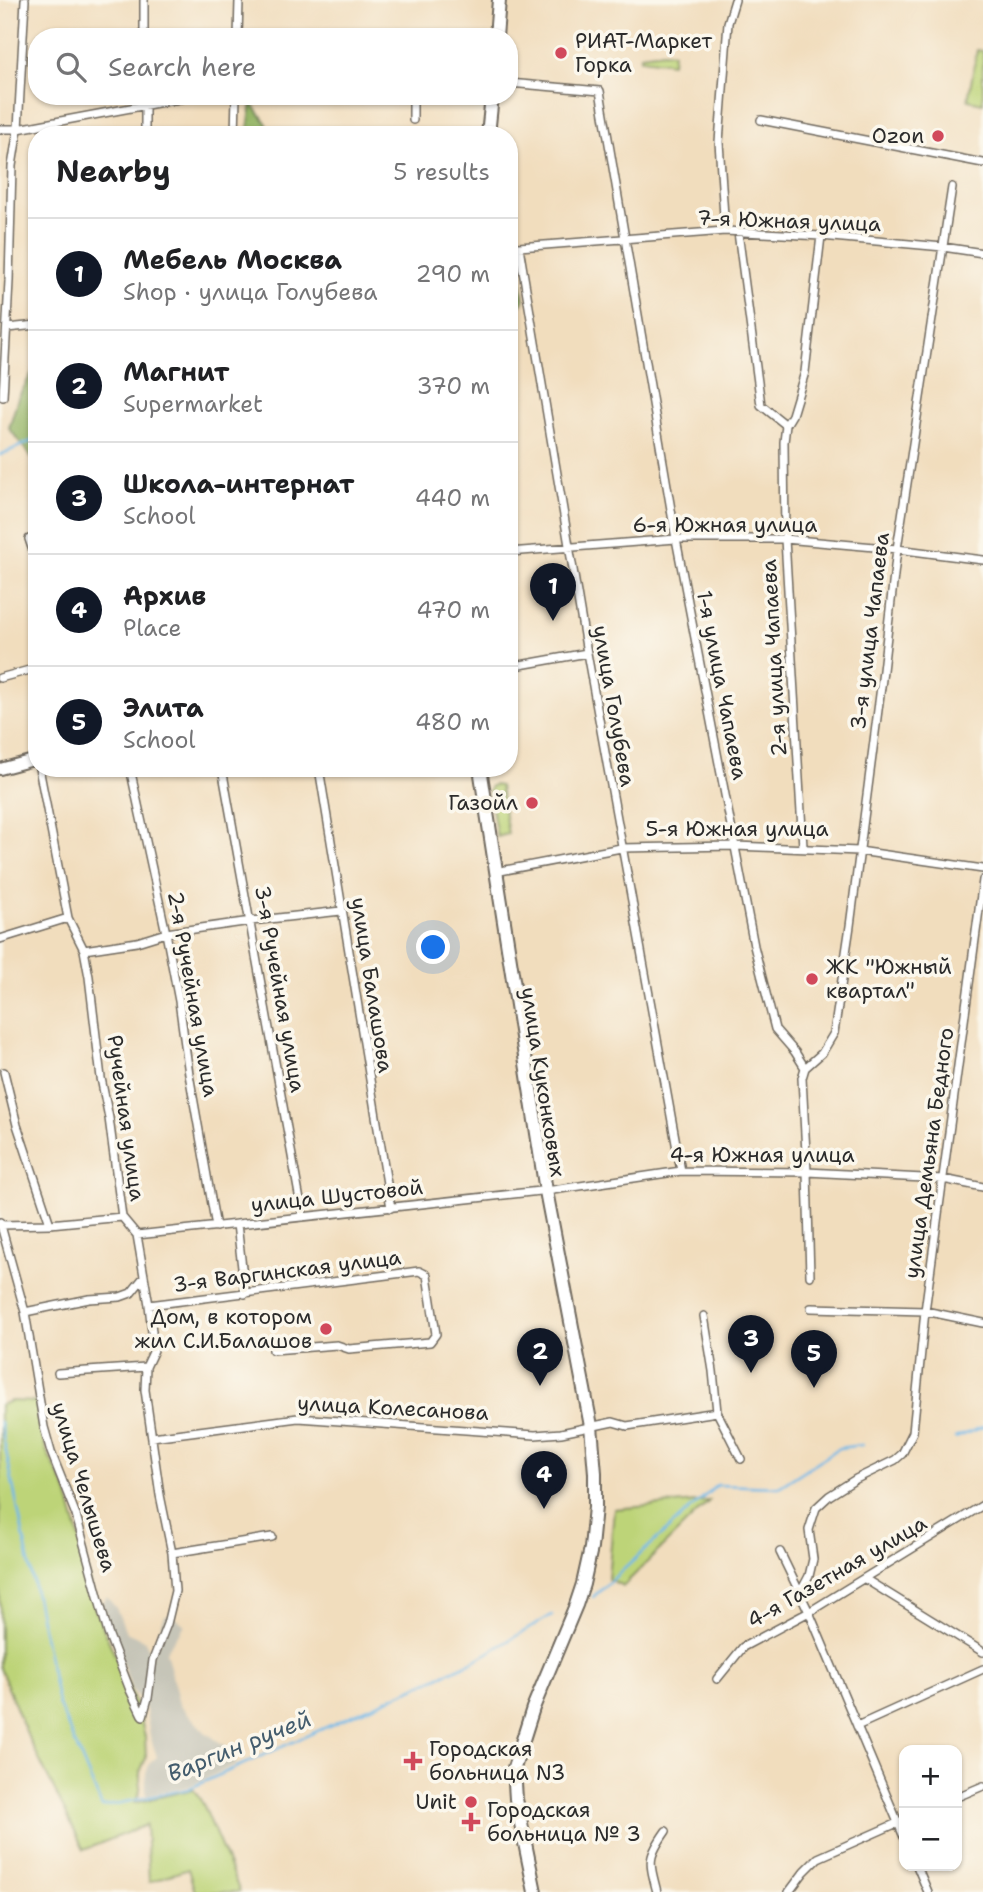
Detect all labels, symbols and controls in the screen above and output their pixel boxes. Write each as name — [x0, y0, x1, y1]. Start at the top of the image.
place label: РИАТ-Маркет Горка — [575, 27, 712, 79]
search box — [28, 28, 518, 105]
marker: РИАТ-Маркет Горка — [553, 45, 569, 61]
icon: search — [52, 48, 90, 86]
text: Search here — [108, 49, 257, 84]
place label: Ozon — [872, 122, 924, 150]
marker: Ozon — [930, 128, 946, 144]
text: Nearby — [56, 151, 171, 192]
text: 5 results — [393, 157, 490, 187]
street label: 7-я Южная улица — [696, 204, 882, 238]
text: Мебель Москва — [123, 242, 342, 277]
text: 1 — [74, 259, 84, 289]
text: 290 m — [416, 259, 490, 289]
text: Shop · улица Голубева — [123, 277, 378, 307]
text: Магнит — [123, 354, 229, 389]
text: 2 — [71, 371, 87, 401]
text: 370 m — [417, 371, 490, 401]
text: Supermarket — [123, 389, 263, 419]
text: Школа-интернат — [123, 466, 354, 501]
text: 3 — [71, 483, 87, 513]
text: 440 m — [415, 483, 490, 513]
text: School — [123, 501, 195, 531]
street label: 6-я Южная улица — [633, 511, 817, 539]
street label: 3-я улица Чапаева — [844, 531, 896, 731]
street label: 2-я улица Чапаева — [755, 559, 793, 757]
pin: 1 — [530, 563, 576, 621]
text: Архив — [123, 578, 206, 613]
street label: 1-я улица Чапаева — [690, 588, 754, 782]
text: 4 — [71, 595, 87, 625]
text: 470 m — [416, 595, 490, 625]
text: Place — [123, 613, 182, 643]
street label: улица Голубева — [586, 623, 642, 789]
text: Элита — [123, 690, 204, 725]
text: 5 — [72, 707, 86, 737]
text: 480 m — [415, 707, 490, 737]
text: School — [123, 725, 195, 755]
place label: Газойл — [448, 789, 518, 817]
marker: Газойл — [524, 795, 540, 811]
street label: 5-я Южная улица — [645, 815, 829, 843]
street label: 3-я Ручейная улица — [248, 883, 312, 1095]
street label: 2-я Ручейная улица — [161, 889, 225, 1099]
street label: улица Балашова — [344, 895, 400, 1075]
your location — [416, 930, 450, 964]
place label: ЖК "Южный квартал" — [826, 953, 952, 1005]
marker: ЖК "Южный квартал" — [804, 971, 820, 987]
street label: улица Куконковых — [514, 985, 572, 1179]
street label: улица Демьяна Бедного — [898, 1026, 960, 1280]
street label: Ручейная улица — [100, 1033, 152, 1203]
street label: 4-я Южная улица — [669, 1141, 855, 1169]
street label: улица Шустовой — [250, 1173, 425, 1219]
street label: 3-я Варгинская улица — [171, 1243, 403, 1299]
place label: Дом, в котором жил С.И.Балашов — [135, 1303, 312, 1355]
pin: 3 — [728, 1315, 774, 1373]
marker: Дом, в котором жил С.И.Балашов — [318, 1321, 334, 1337]
pin: 2 — [517, 1328, 563, 1386]
pin: 5 — [791, 1330, 837, 1388]
street label: улица Колесанова — [297, 1389, 489, 1427]
street label: улица Челышева — [45, 1399, 123, 1575]
pin: 4 — [521, 1451, 567, 1509]
street label: 4-я Газетная улица — [742, 1509, 932, 1635]
water label: Варгин ручей — [163, 1703, 315, 1789]
place label: Городская больница N3 — [429, 1735, 566, 1787]
map controls — [899, 1745, 962, 1871]
button: + — [899, 1745, 962, 1808]
marker: Городская больница N3 — [403, 1751, 423, 1771]
place label: Unit — [416, 1788, 457, 1816]
marker: Unit — [463, 1794, 479, 1810]
place label: Городская больница № 3 — [487, 1796, 641, 1848]
button: − — [899, 1808, 962, 1871]
marker: Городская больница № 3 — [461, 1812, 481, 1832]

